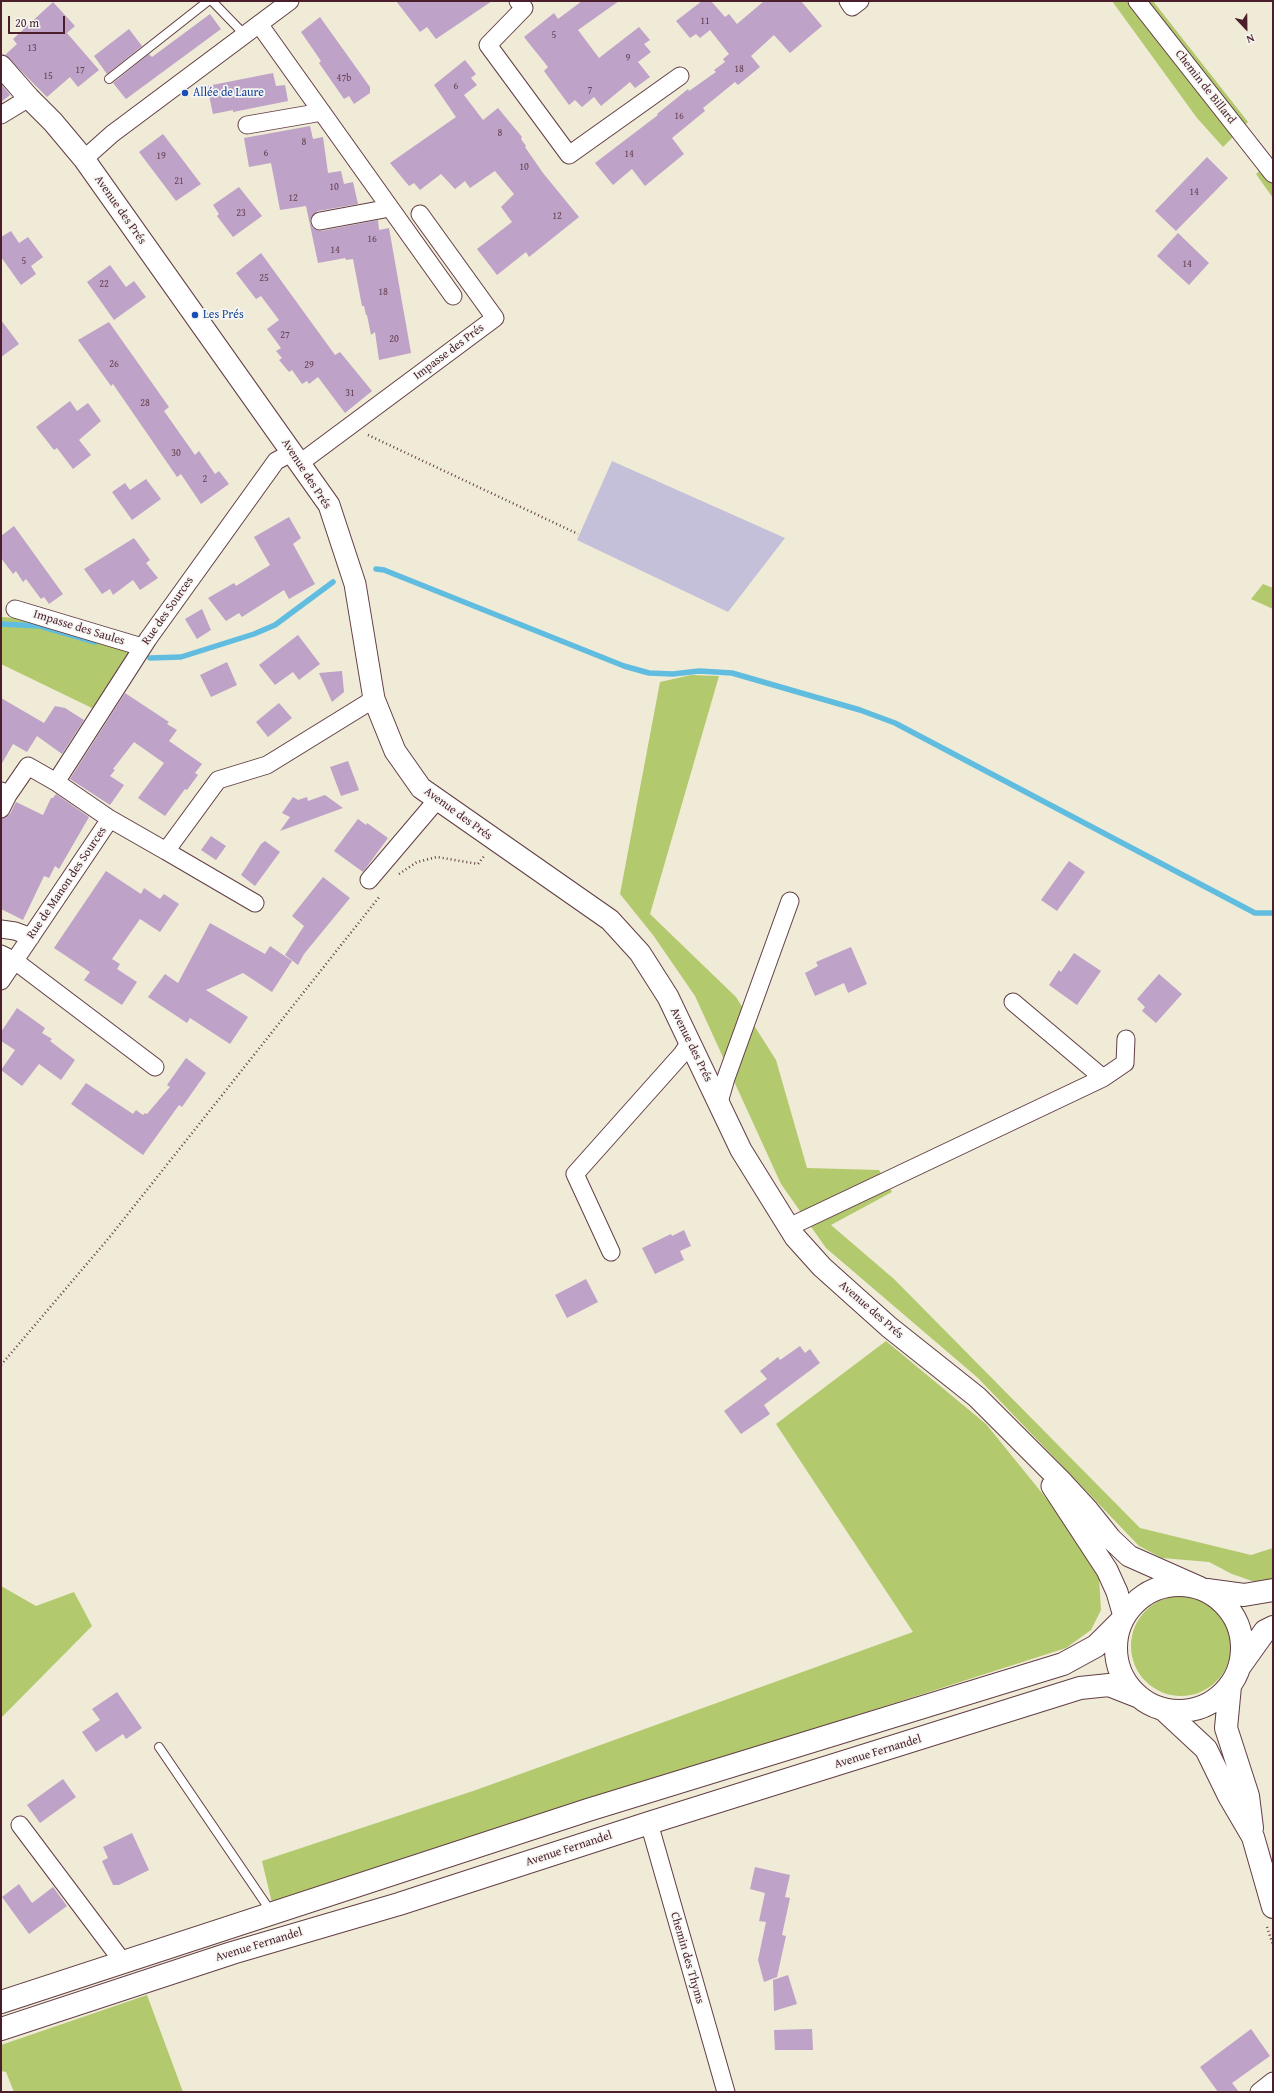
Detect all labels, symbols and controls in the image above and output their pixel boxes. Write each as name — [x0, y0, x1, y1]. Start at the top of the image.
scale bar — [10, 8, 67, 34]
north arrow — [1226, 8, 1266, 48]
text: 20 m — [15, 14, 39, 31]
house number: 11 — [700, 15, 710, 27]
house number: 5 — [552, 29, 556, 41]
text: N — [1244, 30, 1257, 48]
house number: 13 — [27, 42, 37, 54]
street label: Chemin de Billard — [1172, 47, 1238, 127]
house number: 9 — [626, 52, 630, 64]
house number: 18 — [734, 63, 744, 75]
house number: 17 — [75, 64, 85, 76]
house number: 15 — [43, 70, 53, 82]
house number: 47b — [337, 72, 351, 84]
house number: 6 — [454, 80, 458, 92]
house number: 7 — [588, 84, 592, 96]
place label: Allée de Laure — [193, 86, 264, 100]
marker: Allée de Laure — [180, 88, 190, 98]
house number: 16 — [674, 110, 684, 122]
house number: 8 — [498, 127, 502, 139]
house number: 8 — [302, 136, 306, 148]
house number: 6 — [264, 147, 268, 159]
house number: 14 — [624, 148, 634, 160]
house number: 19 — [156, 150, 166, 162]
house number: 10 — [519, 161, 529, 173]
street label: Avenue des Prés — [91, 173, 149, 247]
house number: 21 — [174, 175, 184, 187]
house number: 10 — [329, 181, 339, 193]
house number: 14 — [1189, 186, 1199, 198]
house number: 12 — [288, 192, 298, 204]
house number: 23 — [236, 207, 246, 219]
house number: 12 — [552, 210, 562, 222]
house number: 16 — [367, 233, 377, 245]
house number: 14 — [330, 244, 340, 256]
house number: 5 — [22, 255, 26, 267]
house number: 14 — [1182, 258, 1192, 270]
house number: 25 — [259, 272, 269, 284]
house number: 22 — [99, 278, 109, 290]
house number: 18 — [378, 286, 388, 298]
place label: Les Prés — [203, 308, 244, 322]
marker: Les Prés — [190, 310, 200, 320]
street label: Impasse des Prés — [411, 321, 487, 383]
house number: 27 — [280, 329, 290, 341]
house number: 20 — [389, 333, 399, 345]
house number: 26 — [109, 358, 119, 370]
house number: 29 — [304, 359, 314, 371]
house number: 31 — [345, 387, 355, 399]
house number: 28 — [140, 397, 150, 409]
street label: Avenue des Prés — [278, 436, 334, 512]
house number: 30 — [171, 447, 181, 459]
house number: 2 — [203, 473, 207, 485]
street label: Rue des Sources — [139, 574, 197, 648]
street label: Impasse des Saules — [32, 607, 126, 649]
street label: Avenue des Prés — [421, 784, 495, 844]
street label: Rue de Manon des Sources — [24, 824, 110, 942]
street label: Avenue des Prés — [667, 1006, 715, 1084]
street label: Avenue des Prés — [836, 1278, 906, 1342]
street label: Avenue Fernandel — [833, 1732, 923, 1772]
street label: Avenue Fernandel — [524, 1828, 614, 1870]
street label: Chemin des Thyms — [667, 1910, 707, 2006]
street label: Avenue Fernandel — [214, 1925, 304, 1965]

